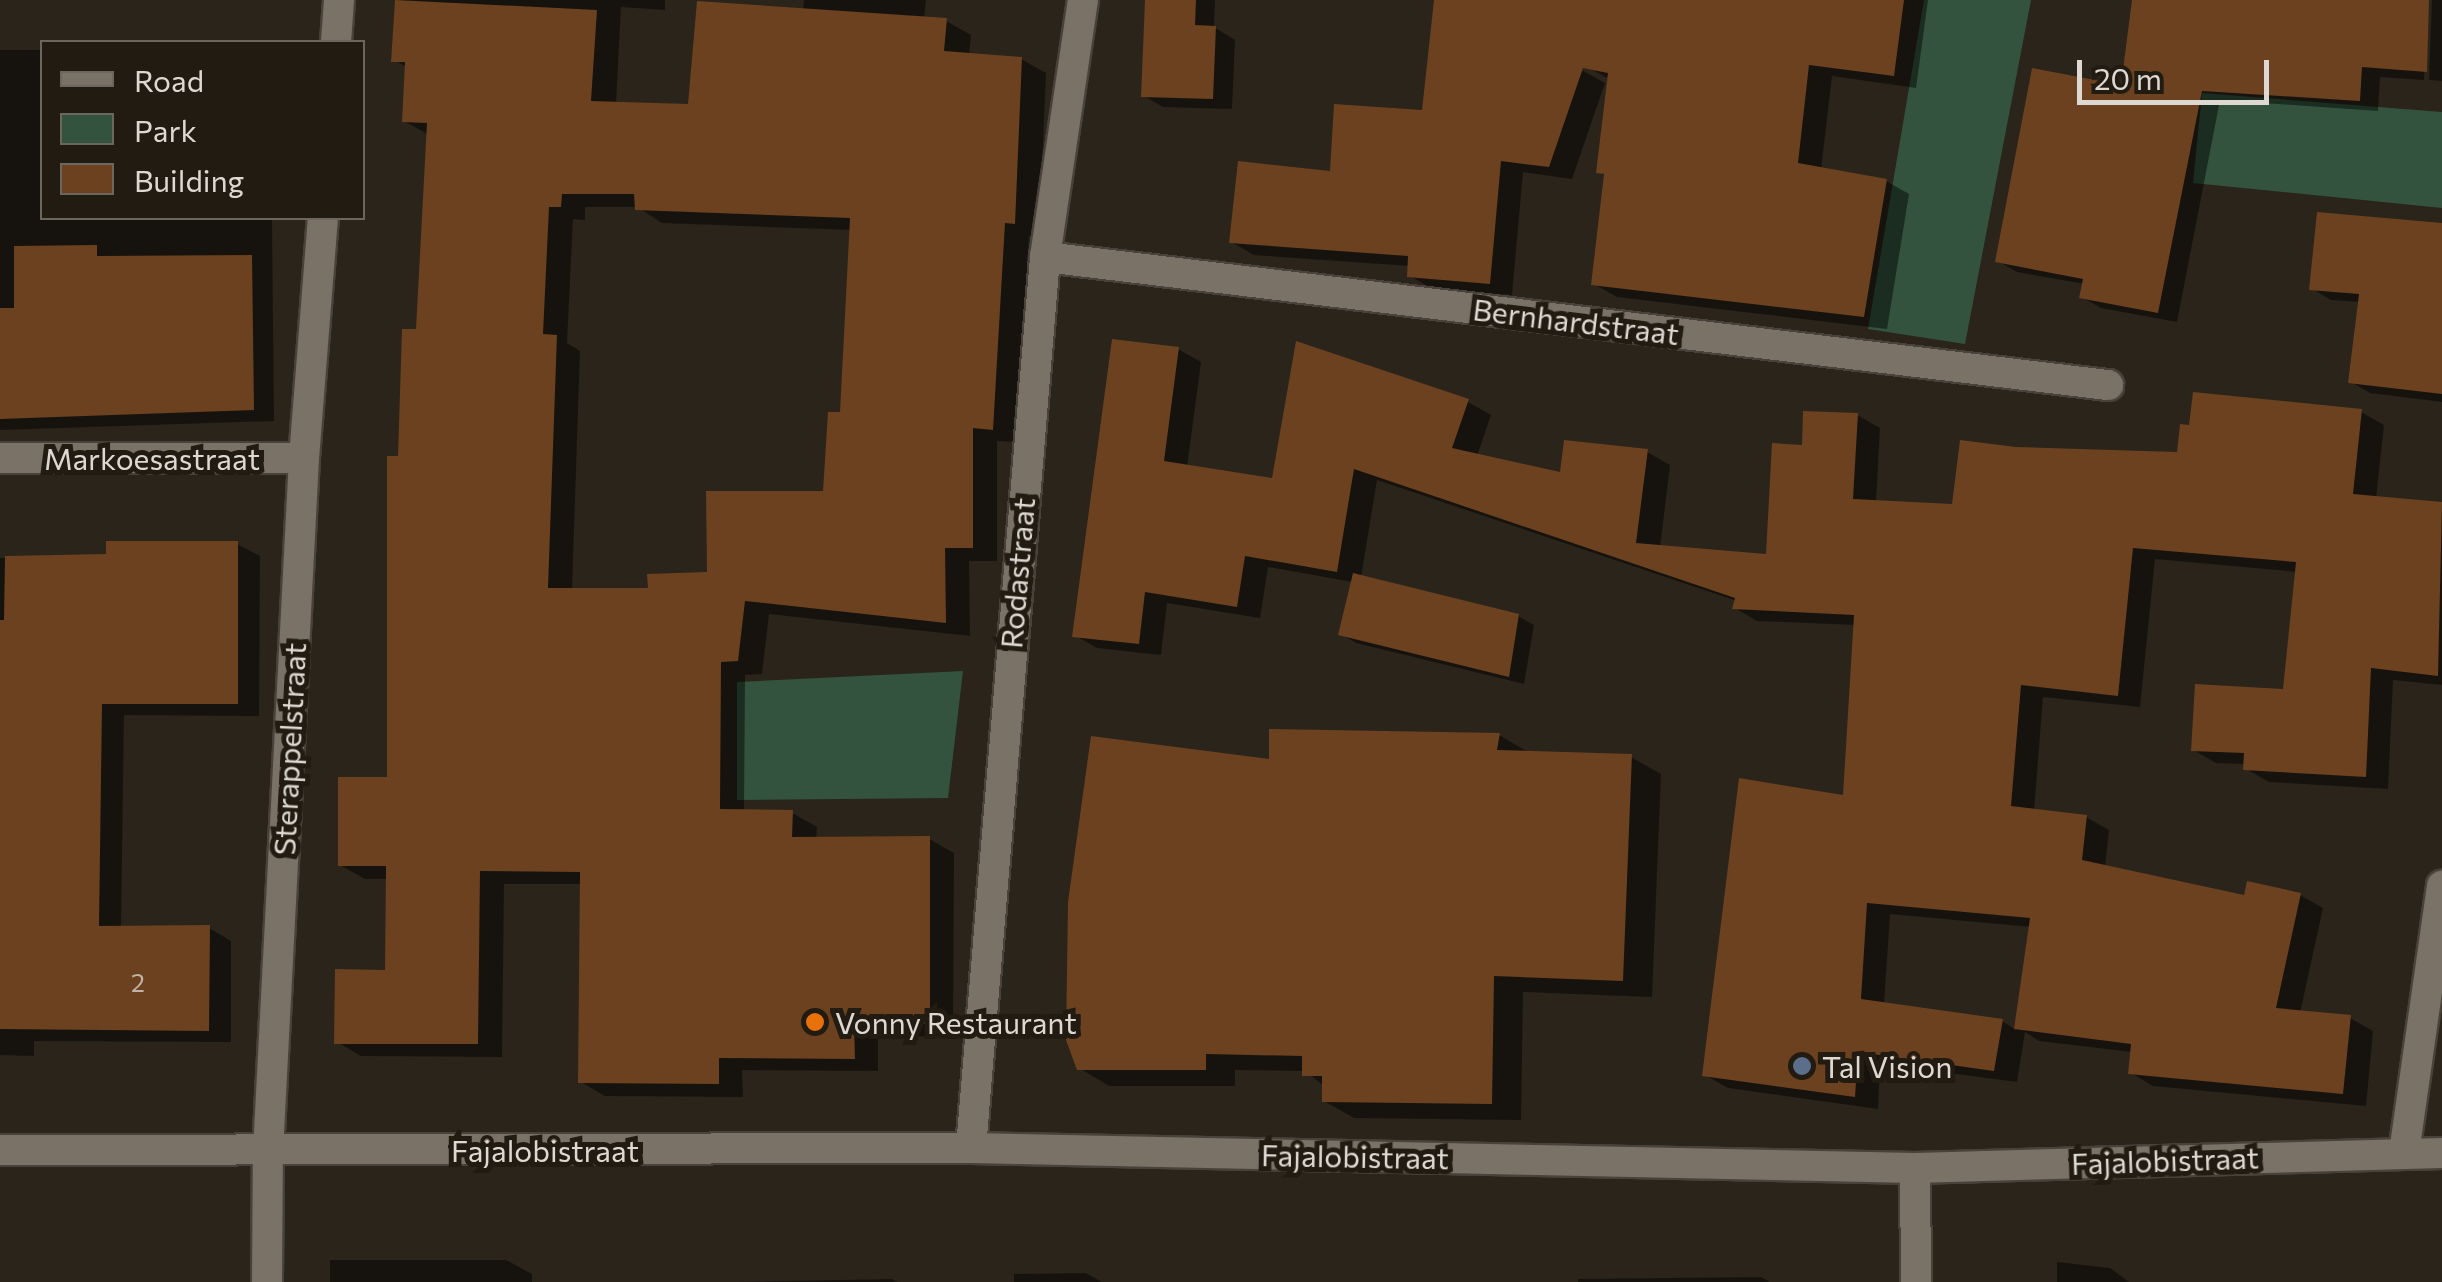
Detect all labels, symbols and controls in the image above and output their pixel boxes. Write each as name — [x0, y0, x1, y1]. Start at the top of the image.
legend — [40, 40, 365, 220]
scale bar — [2082, 40, 2274, 102]
text: 20 m — [2094, 59, 2162, 96]
text: Road — [134, 61, 204, 98]
text: Park — [134, 111, 197, 148]
text: Building — [134, 161, 244, 198]
street label: Bernhardstraat — [1471, 291, 1681, 351]
street label: Markoesastraat — [44, 440, 260, 476]
street label: Rodastraat — [992, 496, 1042, 650]
street label: Sterappelstraat — [265, 642, 313, 856]
house number: 2 — [131, 967, 145, 997]
place label: Vonny Restaurant — [835, 1004, 1077, 1040]
marker: Vonny Restaurant — [804, 1011, 826, 1033]
place label: Tal Vision — [1822, 1048, 1952, 1084]
marker: Tal Vision — [1791, 1055, 1813, 1077]
street label: Fajalobistraat — [451, 1132, 639, 1168]
street label: Fajalobistraat — [1261, 1136, 1449, 1176]
street label: Fajalobistraat — [2070, 1139, 2260, 1181]

